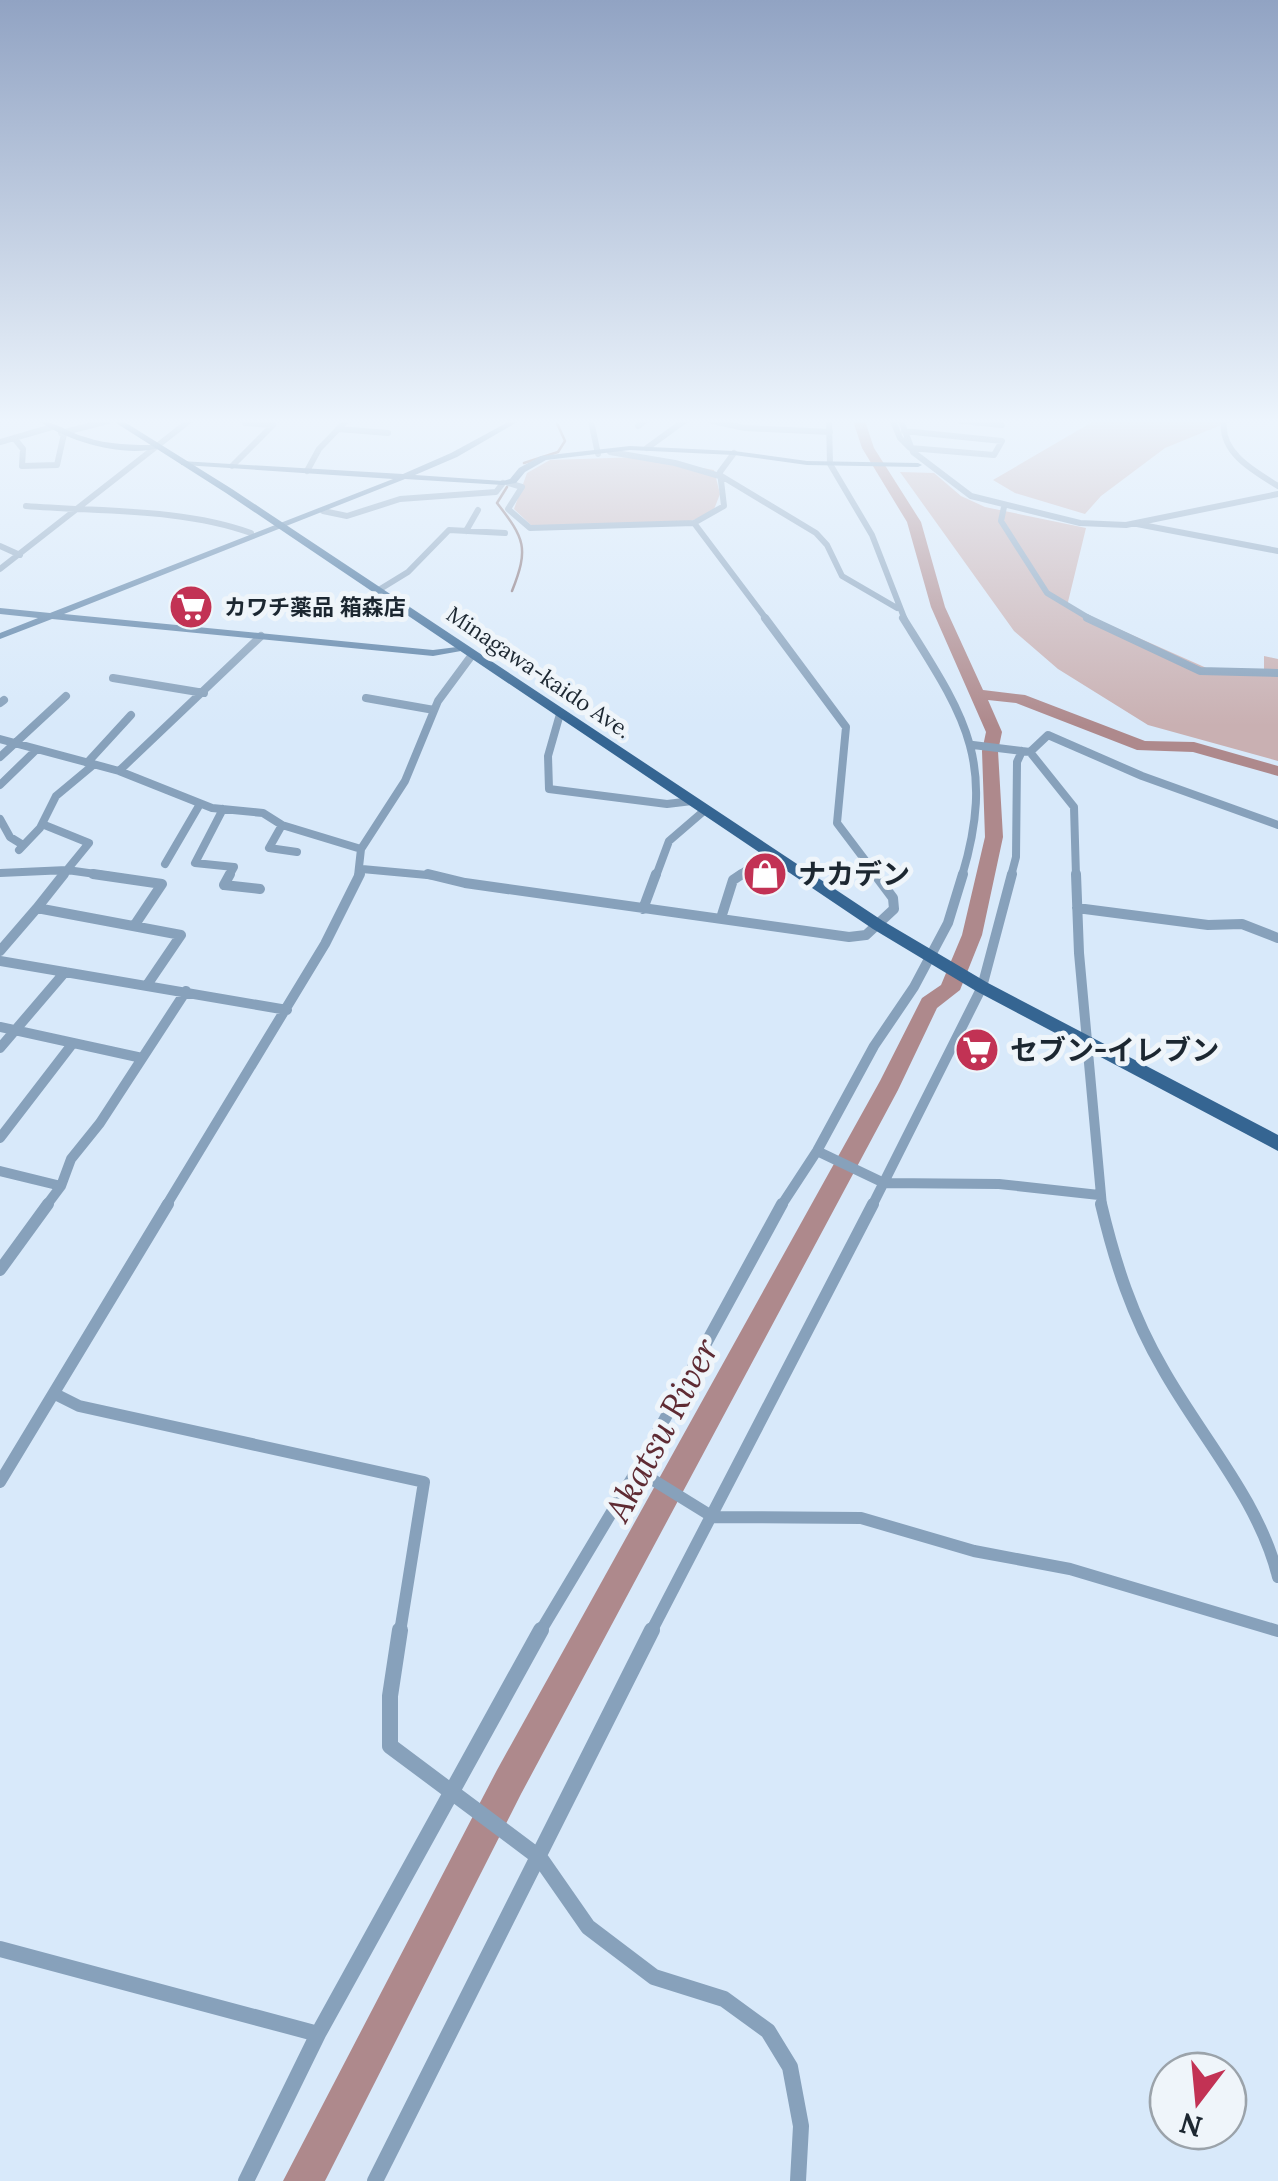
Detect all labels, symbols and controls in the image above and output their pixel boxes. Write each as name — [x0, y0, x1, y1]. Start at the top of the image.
supermarket icon: カワチ薬品 箱森店 — [168, 584, 214, 630]
place label: カワチ薬品 箱森店 — [224, 593, 406, 621]
street label: Minagawa-kaido Ave. — [441, 600, 637, 744]
shop icon: ナカデン — [742, 851, 788, 897]
place label: ナカデン — [798, 856, 910, 892]
supermarket icon: セブン-イレブン — [954, 1027, 1000, 1073]
place label: セブン-イレブン — [1010, 1032, 1219, 1068]
water label: Akatsu River — [594, 1330, 729, 1530]
north arrow — [1148, 2051, 1248, 2151]
text: N — [1176, 2105, 1206, 2145]

